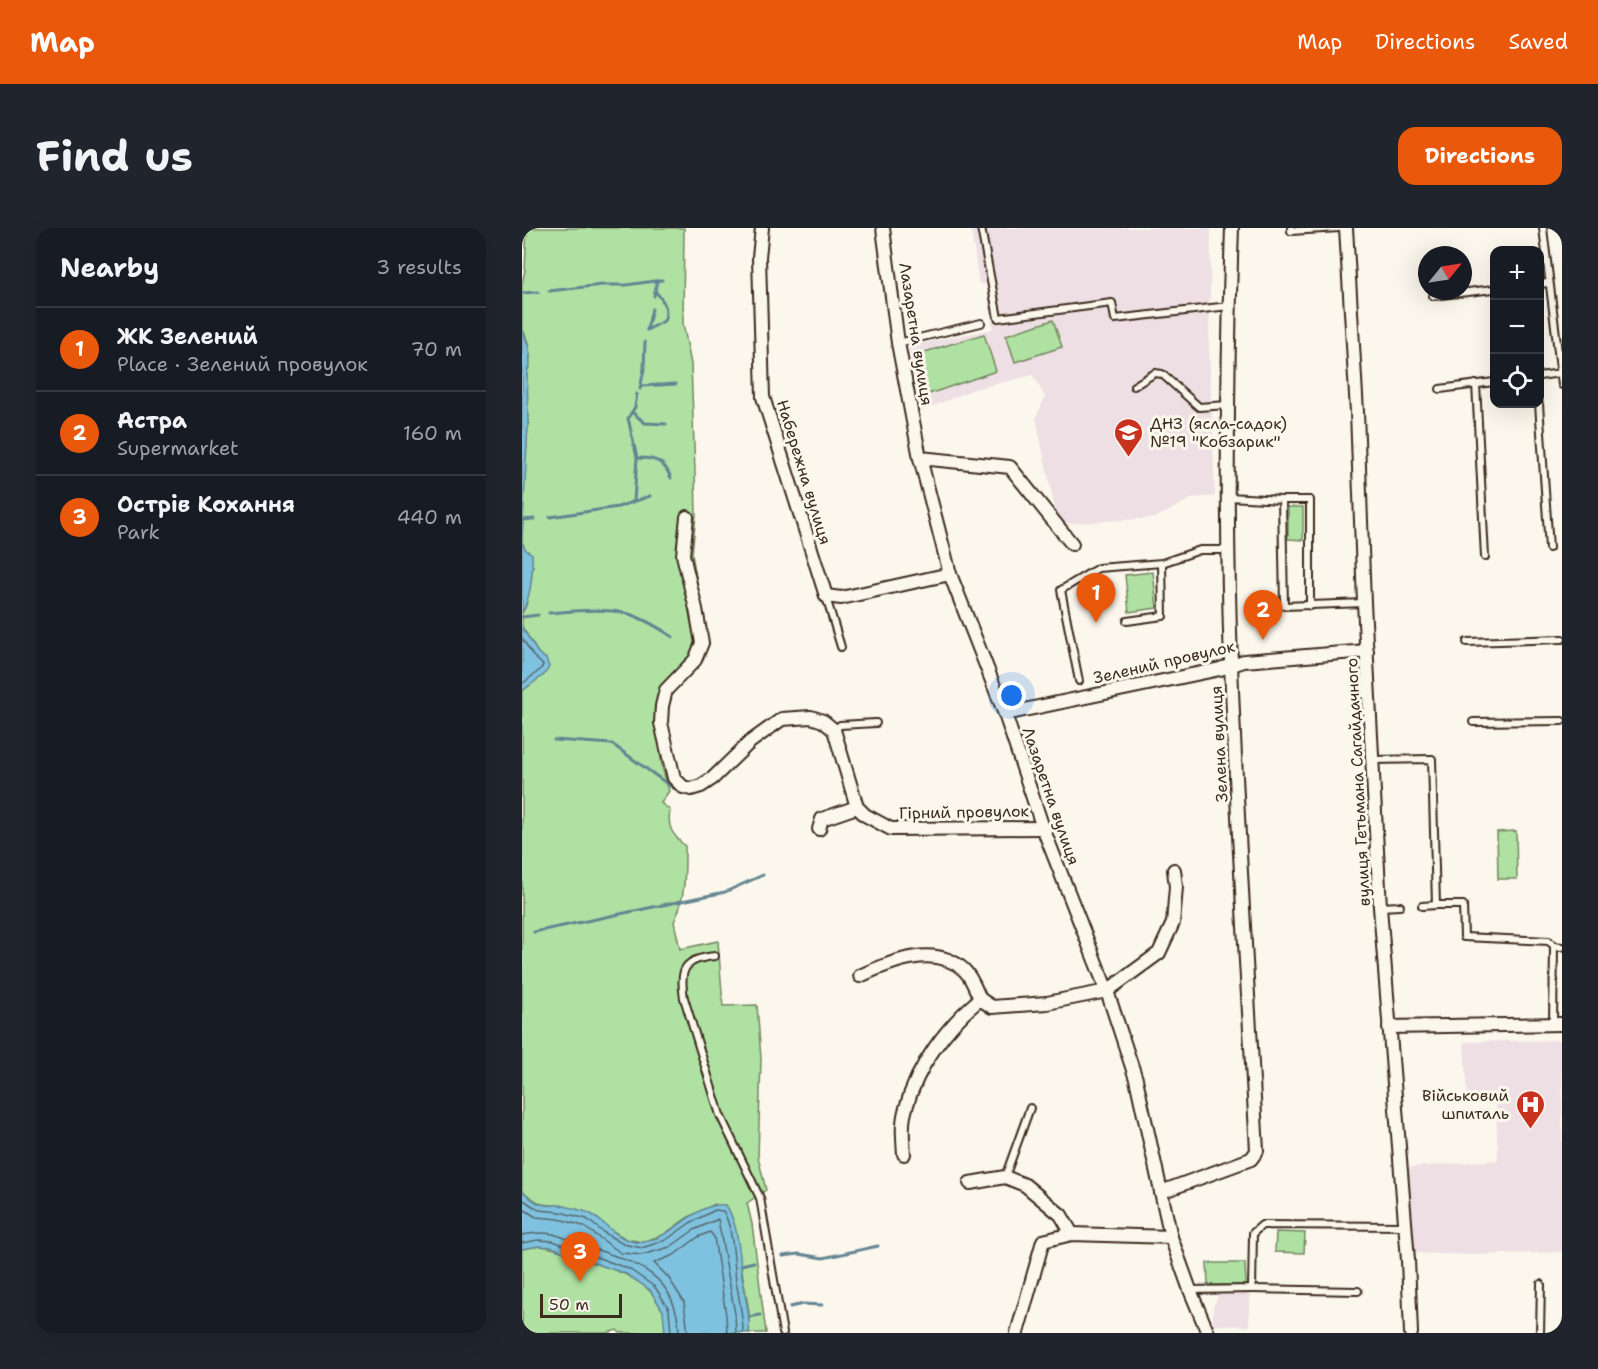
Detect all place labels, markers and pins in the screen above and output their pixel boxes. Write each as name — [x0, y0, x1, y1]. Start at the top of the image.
place label: ДНЗ (ясла-садок) №19 "Кобзарик" — [1150, 413, 1287, 452]
school or university icon: ДНЗ (ясла-садок) №19 "Кобзарик" — [1113, 416, 1145, 458]
pin: 1 — [1076, 574, 1116, 623]
pin: 2 — [1244, 590, 1282, 640]
place label: Військовий шпиталь — [1422, 1085, 1509, 1124]
hospital icon: Військовий шпиталь — [1514, 1088, 1546, 1130]
pin: 3 — [560, 1232, 600, 1282]

